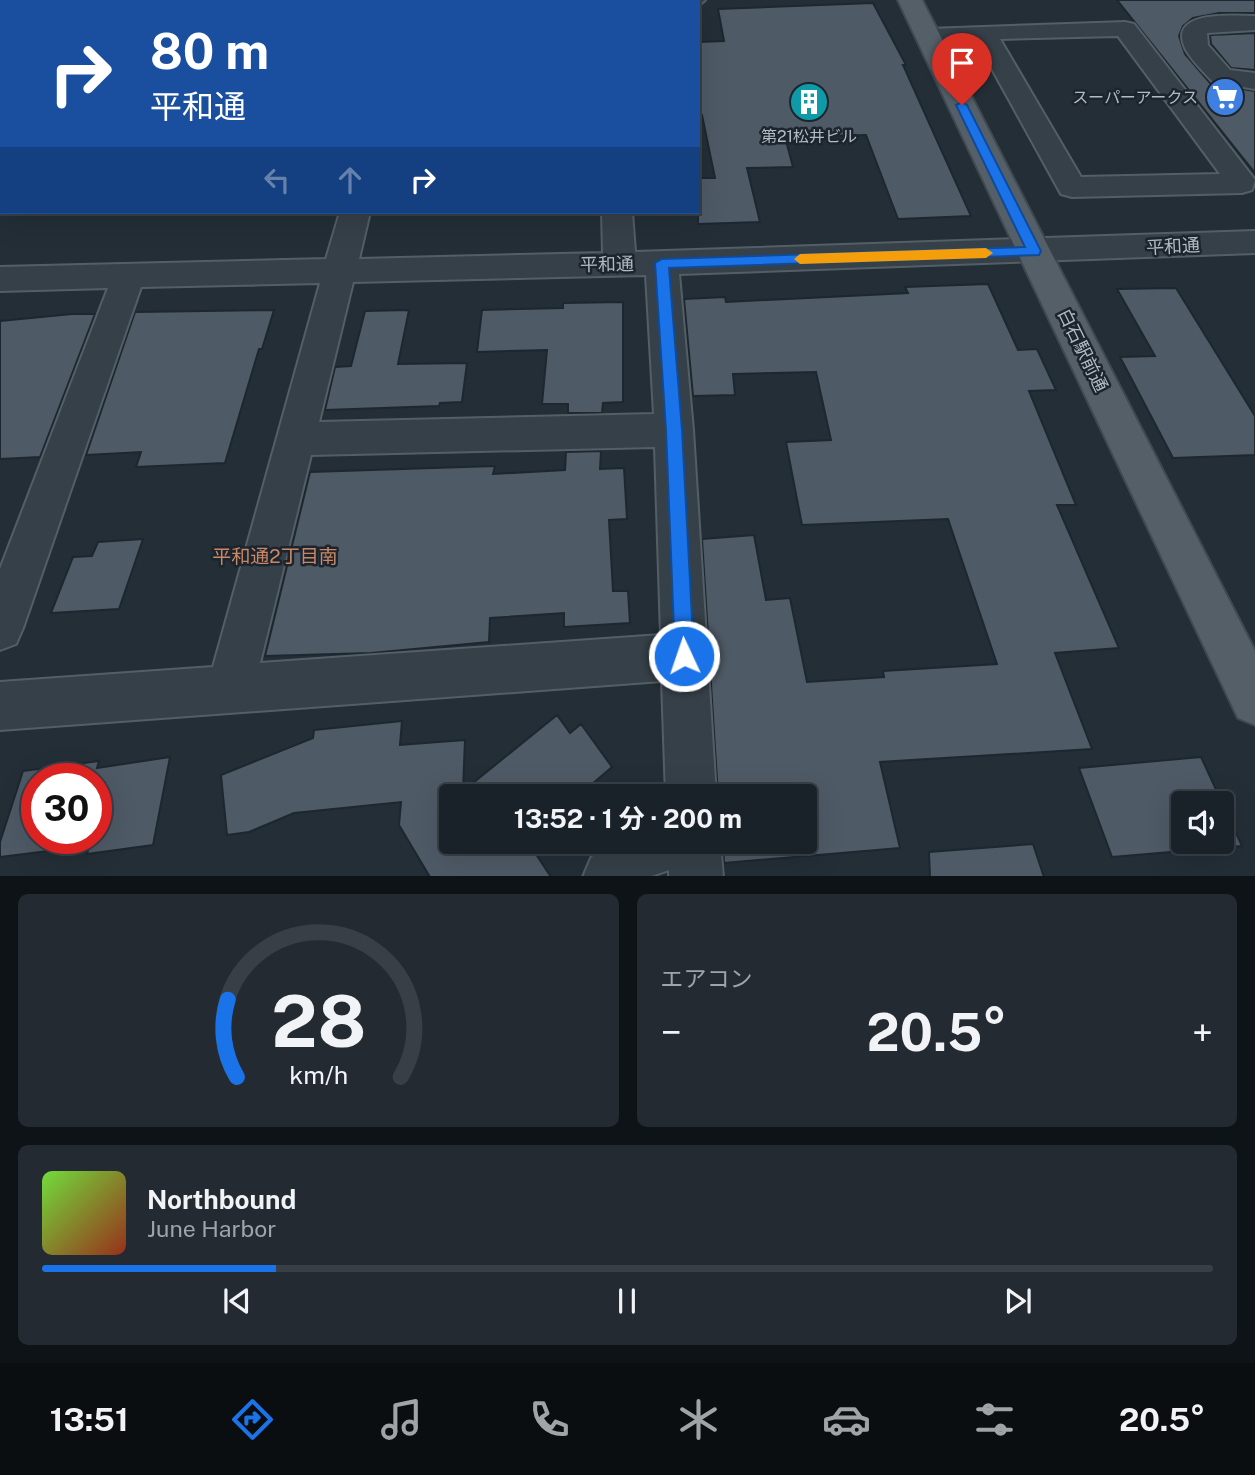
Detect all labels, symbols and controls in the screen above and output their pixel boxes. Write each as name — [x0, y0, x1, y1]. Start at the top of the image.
text: 80 m — [150, 22, 269, 80]
icon: right — [35, 28, 126, 119]
pin — [932, 33, 992, 105]
icon: arrive — [943, 44, 981, 82]
supermarket icon: スーパーアークス — [1204, 76, 1246, 118]
building icon: 第21松井ビル — [788, 81, 830, 123]
text: 平和通 — [150, 88, 246, 125]
place label: スーパーアークス — [1072, 88, 1198, 107]
place label: 第21松井ビル — [761, 127, 857, 146]
icon: left — [258, 161, 296, 199]
icon: ahead — [331, 161, 369, 199]
icon: right — [404, 161, 442, 199]
street label: 平和通 — [1145, 234, 1201, 258]
street label: 平和通 — [580, 253, 634, 275]
street label: 白石駅前通 — [1054, 305, 1112, 395]
district label: 平和通2丁目南 — [212, 545, 338, 567]
position arrow — [647, 619, 721, 693]
speed limit sign: 30 — [21, 763, 112, 854]
map controls — [1171, 791, 1234, 854]
button: sound — [1171, 791, 1234, 854]
text: 13:52 · 1 分 · 200 m — [514, 803, 742, 834]
text: エアコン — [661, 965, 753, 992]
text: 28 — [271, 978, 366, 1063]
text: 20.5° — [867, 1002, 1007, 1063]
text: − — [661, 1010, 682, 1055]
text: + — [1192, 1010, 1213, 1055]
text: km/h — [289, 1059, 348, 1089]
text: Northbound — [147, 1184, 296, 1215]
text: June Harbor — [147, 1215, 276, 1242]
icon: previous — [218, 1282, 256, 1320]
icon: pause — [608, 1282, 646, 1320]
icon: next — [999, 1282, 1037, 1320]
icon: directions — [228, 1395, 277, 1444]
icon: music — [377, 1395, 426, 1444]
icon: phone — [525, 1395, 574, 1444]
icon: climate — [674, 1395, 723, 1444]
icon: car — [822, 1395, 871, 1444]
icon: filters — [970, 1395, 1019, 1444]
text: 13:51 — [50, 1401, 129, 1438]
text: 20.5° — [1119, 1401, 1205, 1438]

